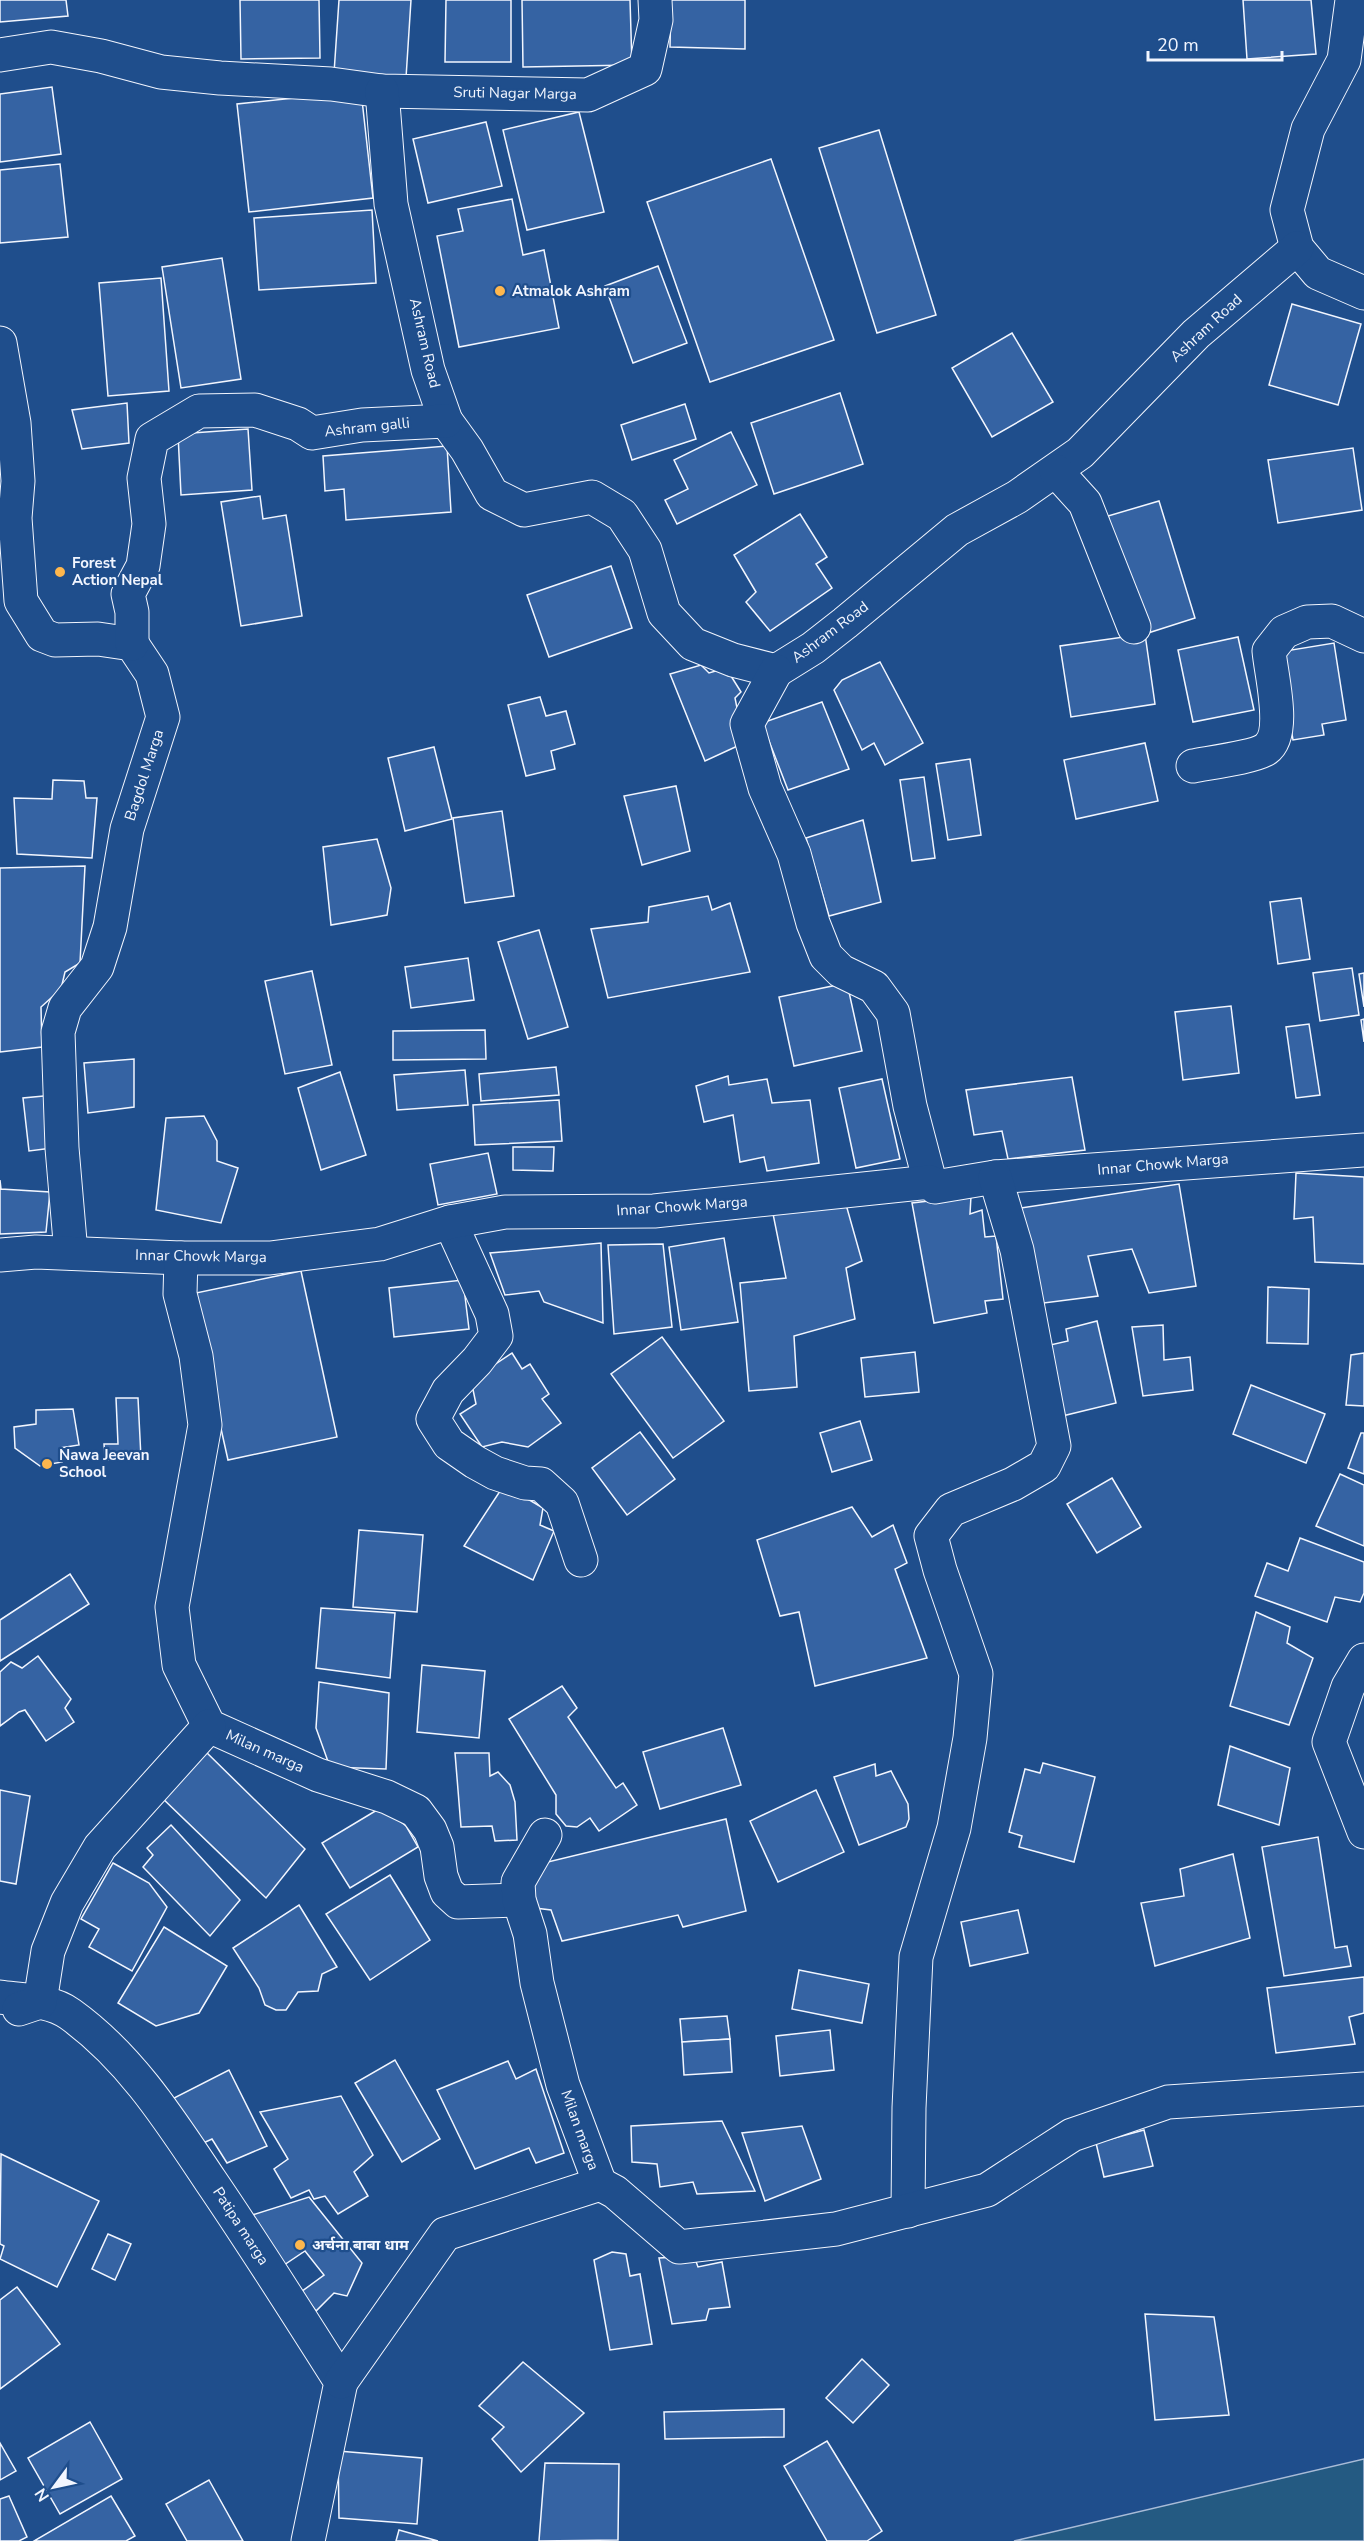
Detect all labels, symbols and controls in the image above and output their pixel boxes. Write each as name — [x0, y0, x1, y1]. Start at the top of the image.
scale bar — [1148, 24, 1282, 62]
text: 20 m — [1157, 33, 1199, 57]
street label: Sruti Nagar Marga — [453, 82, 577, 104]
place label: Atmalok Ashram — [512, 281, 630, 301]
marker: Atmalok Ashram — [493, 284, 507, 298]
street label: Ashram Road — [1166, 290, 1246, 366]
street label: Ashram Road — [405, 296, 445, 390]
street label: Ashram galli — [323, 413, 411, 441]
place label: Forest Action Nepal — [72, 553, 163, 590]
marker: Forest Action Nepal — [53, 565, 67, 579]
street label: Ashram Road — [787, 597, 873, 667]
street label: Bagdol Marga — [120, 727, 168, 823]
street label: Innar Chowk Marga — [1097, 1148, 1229, 1180]
street label: Innar Chowk Marga — [616, 1191, 748, 1221]
street label: Innar Chowk Marga — [135, 1245, 267, 1267]
place label: Nawa Jeevan School — [59, 1445, 149, 1482]
marker: Nawa Jeevan School — [40, 1457, 54, 1471]
street label: Milan marga — [223, 1725, 307, 1777]
street label: Milan marga — [556, 2087, 604, 2173]
street label: Patipa marga — [208, 2183, 274, 2269]
place label: अर्चना बाबा धाम — [312, 2235, 409, 2255]
marker: अर्चना बाबा धाम — [293, 2238, 307, 2252]
north arrow — [24, 2457, 84, 2517]
text: N — [30, 2484, 55, 2506]

